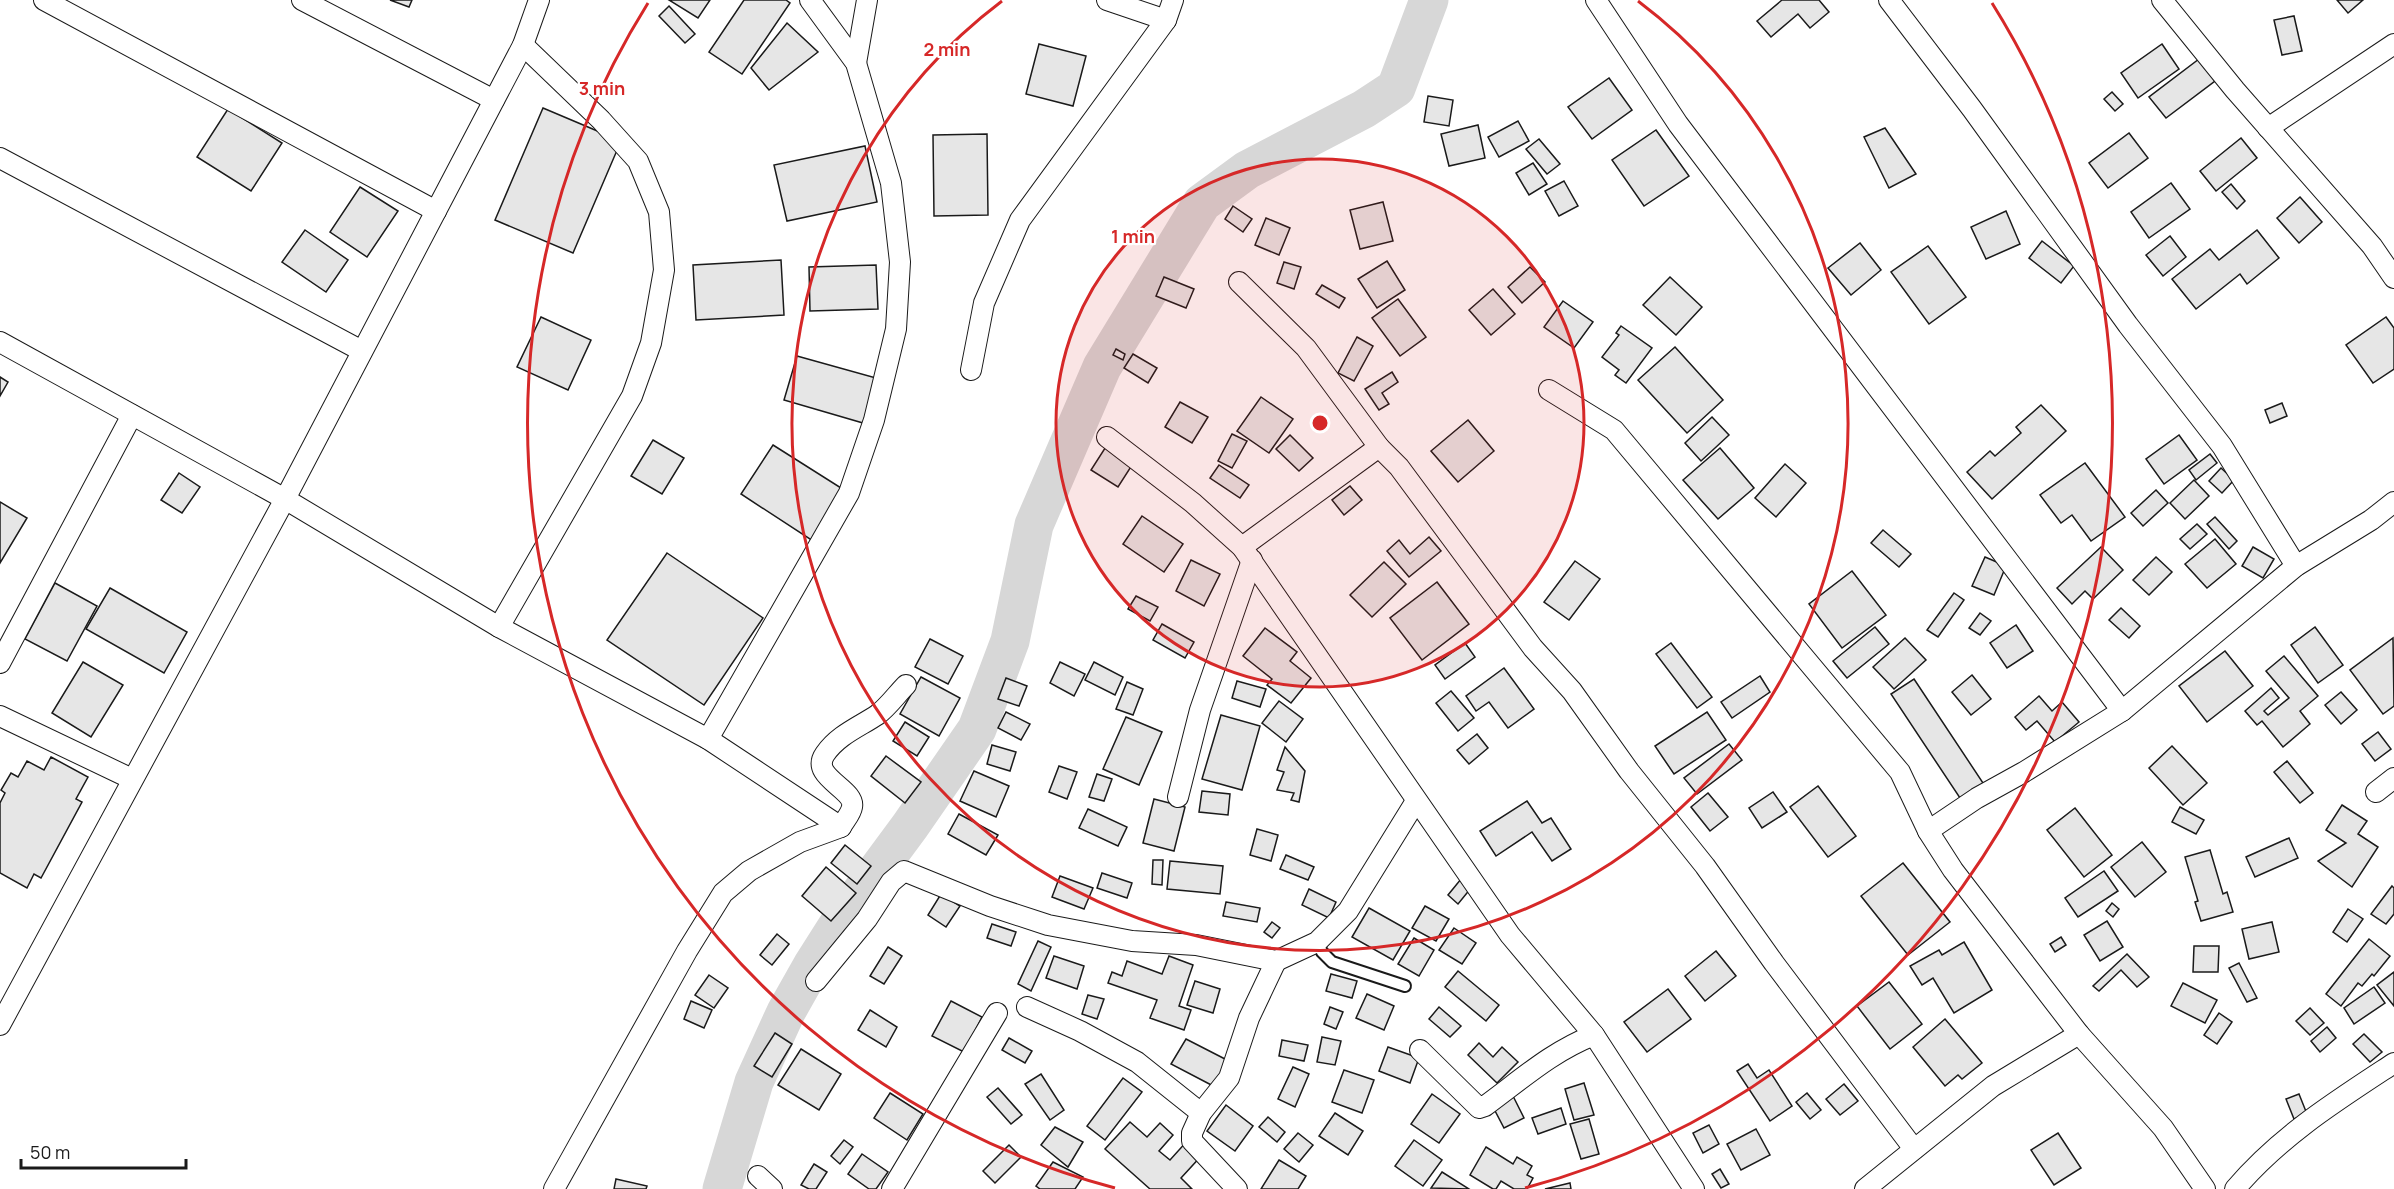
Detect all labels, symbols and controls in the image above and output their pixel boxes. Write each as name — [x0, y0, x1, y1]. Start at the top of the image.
text: 2 min — [924, 37, 970, 61]
text: 3 min — [579, 76, 625, 100]
text: 1 min — [1111, 224, 1155, 248]
centre of rings — [1310, 413, 1330, 433]
scale bar — [21, 1132, 186, 1170]
text: 50 m — [30, 1140, 70, 1164]

